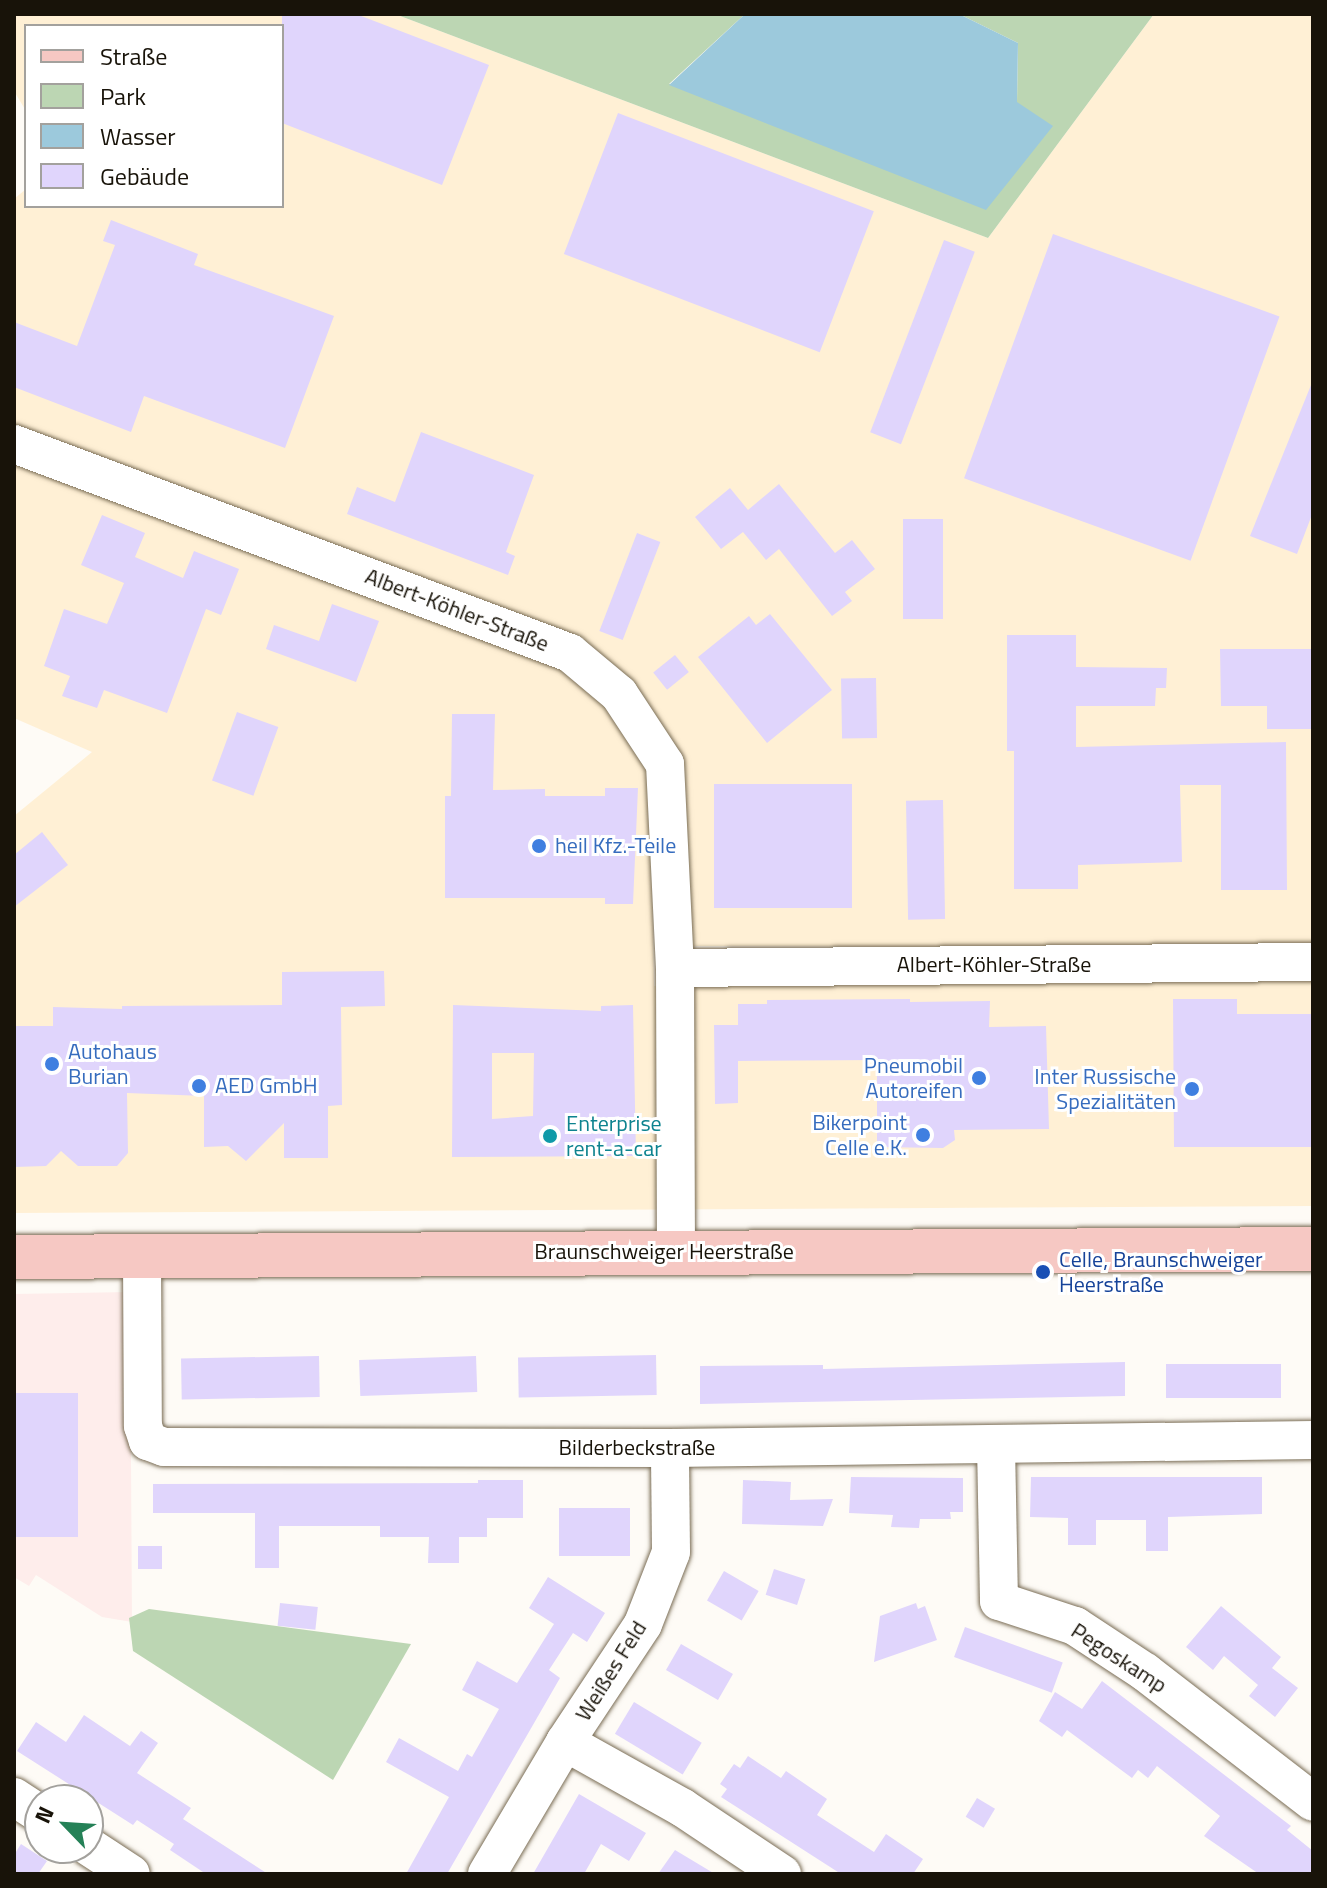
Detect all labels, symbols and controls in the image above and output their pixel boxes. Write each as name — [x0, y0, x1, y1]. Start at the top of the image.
legend — [24, 24, 284, 208]
text: Straße — [100, 38, 167, 74]
text: Park — [100, 78, 146, 114]
text: Wasser — [100, 118, 176, 154]
text: Gebäude — [100, 158, 189, 194]
street label: Albert-Köhler-Straße — [361, 563, 553, 657]
place label: heil Kfz.-Teile — [555, 833, 676, 859]
marker: heil Kfz.-Teile — [530, 837, 548, 855]
street label: Albert-Köhler-Straße — [897, 952, 1091, 978]
place label: Autohaus Burian — [68, 1038, 157, 1090]
place label: Pneumobil Autoreifen — [864, 1052, 963, 1104]
marker: Autohaus Burian — [43, 1055, 61, 1073]
place label: Inter Russische Spezialitäten — [1034, 1063, 1176, 1114]
marker: Pneumobil Autoreifen — [970, 1069, 988, 1087]
place label: AED GmbH — [215, 1073, 318, 1099]
marker: AED GmbH — [190, 1077, 208, 1095]
marker: Inter Russische Spezialitäten — [1183, 1080, 1201, 1098]
place label: Bikerpoint Celle e.K. — [812, 1109, 907, 1160]
place label: Enterprise rent-a-car — [566, 1110, 662, 1162]
marker: Bikerpoint Celle e.K. — [914, 1126, 932, 1144]
marker: Enterprise rent-a-car — [541, 1127, 559, 1145]
street label: Braunschweiger Heerstraße — [534, 1239, 794, 1265]
place label: Celle, Braunschweiger Heerstraße — [1059, 1246, 1263, 1298]
marker: Celle, Braunschweiger Heerstraße — [1034, 1263, 1052, 1281]
street label: Bilderbeckstraße — [559, 1435, 715, 1461]
street label: Weißes Feld — [570, 1616, 652, 1726]
street label: Pegoskamp — [1066, 1617, 1172, 1699]
north arrow — [24, 1784, 104, 1864]
text: N — [25, 1801, 63, 1829]

